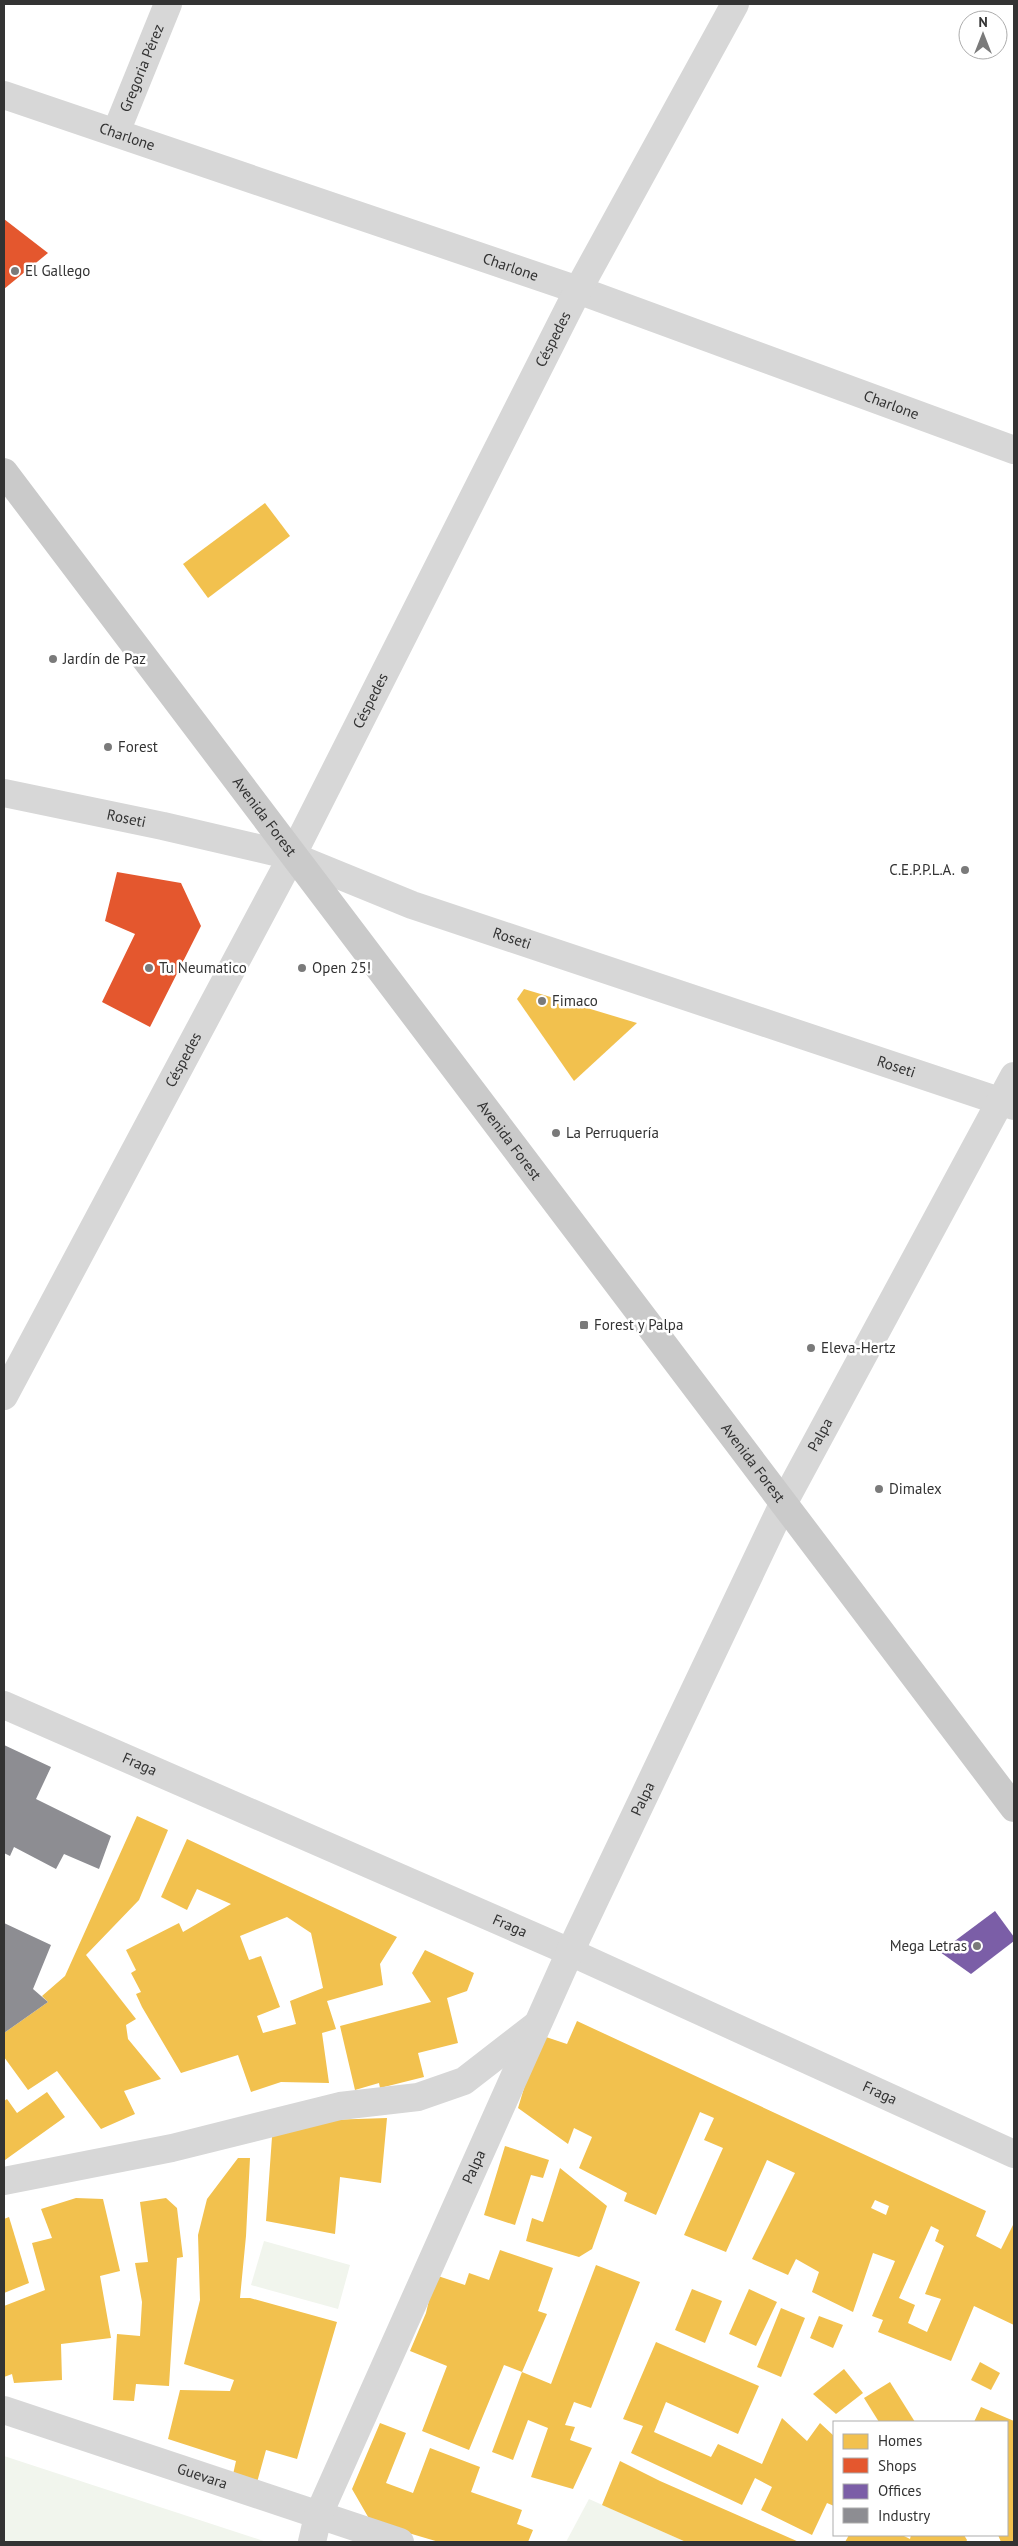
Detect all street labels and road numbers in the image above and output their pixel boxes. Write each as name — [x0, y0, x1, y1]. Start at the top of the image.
street label: Gregoria Pérez — [115, 21, 168, 115]
street label: Charlone — [97, 118, 158, 155]
street label: Charlone — [480, 248, 541, 285]
street label: Céspedes — [531, 308, 575, 370]
street label: Charlone — [861, 386, 922, 423]
street label: Céspedes — [348, 670, 392, 731]
street label: Avenida Forest — [229, 773, 301, 860]
street label: Roseti — [105, 805, 148, 831]
street label: Roseti — [491, 923, 534, 953]
street label: Céspedes — [160, 1029, 205, 1090]
street label: Roseti — [875, 1051, 918, 1081]
street label: Avenida Forest — [474, 1097, 546, 1184]
street label: Palpa — [803, 1415, 837, 1455]
street label: Avenida Forest — [717, 1419, 790, 1506]
street label: Fraga — [120, 1748, 160, 1780]
street label: Palpa — [626, 1779, 659, 1819]
street label: Fraga — [490, 1909, 530, 1941]
street label: Fraga — [860, 2076, 900, 2109]
street label: Palpa — [458, 2147, 489, 2187]
street label: Guevara — [175, 2458, 230, 2493]

